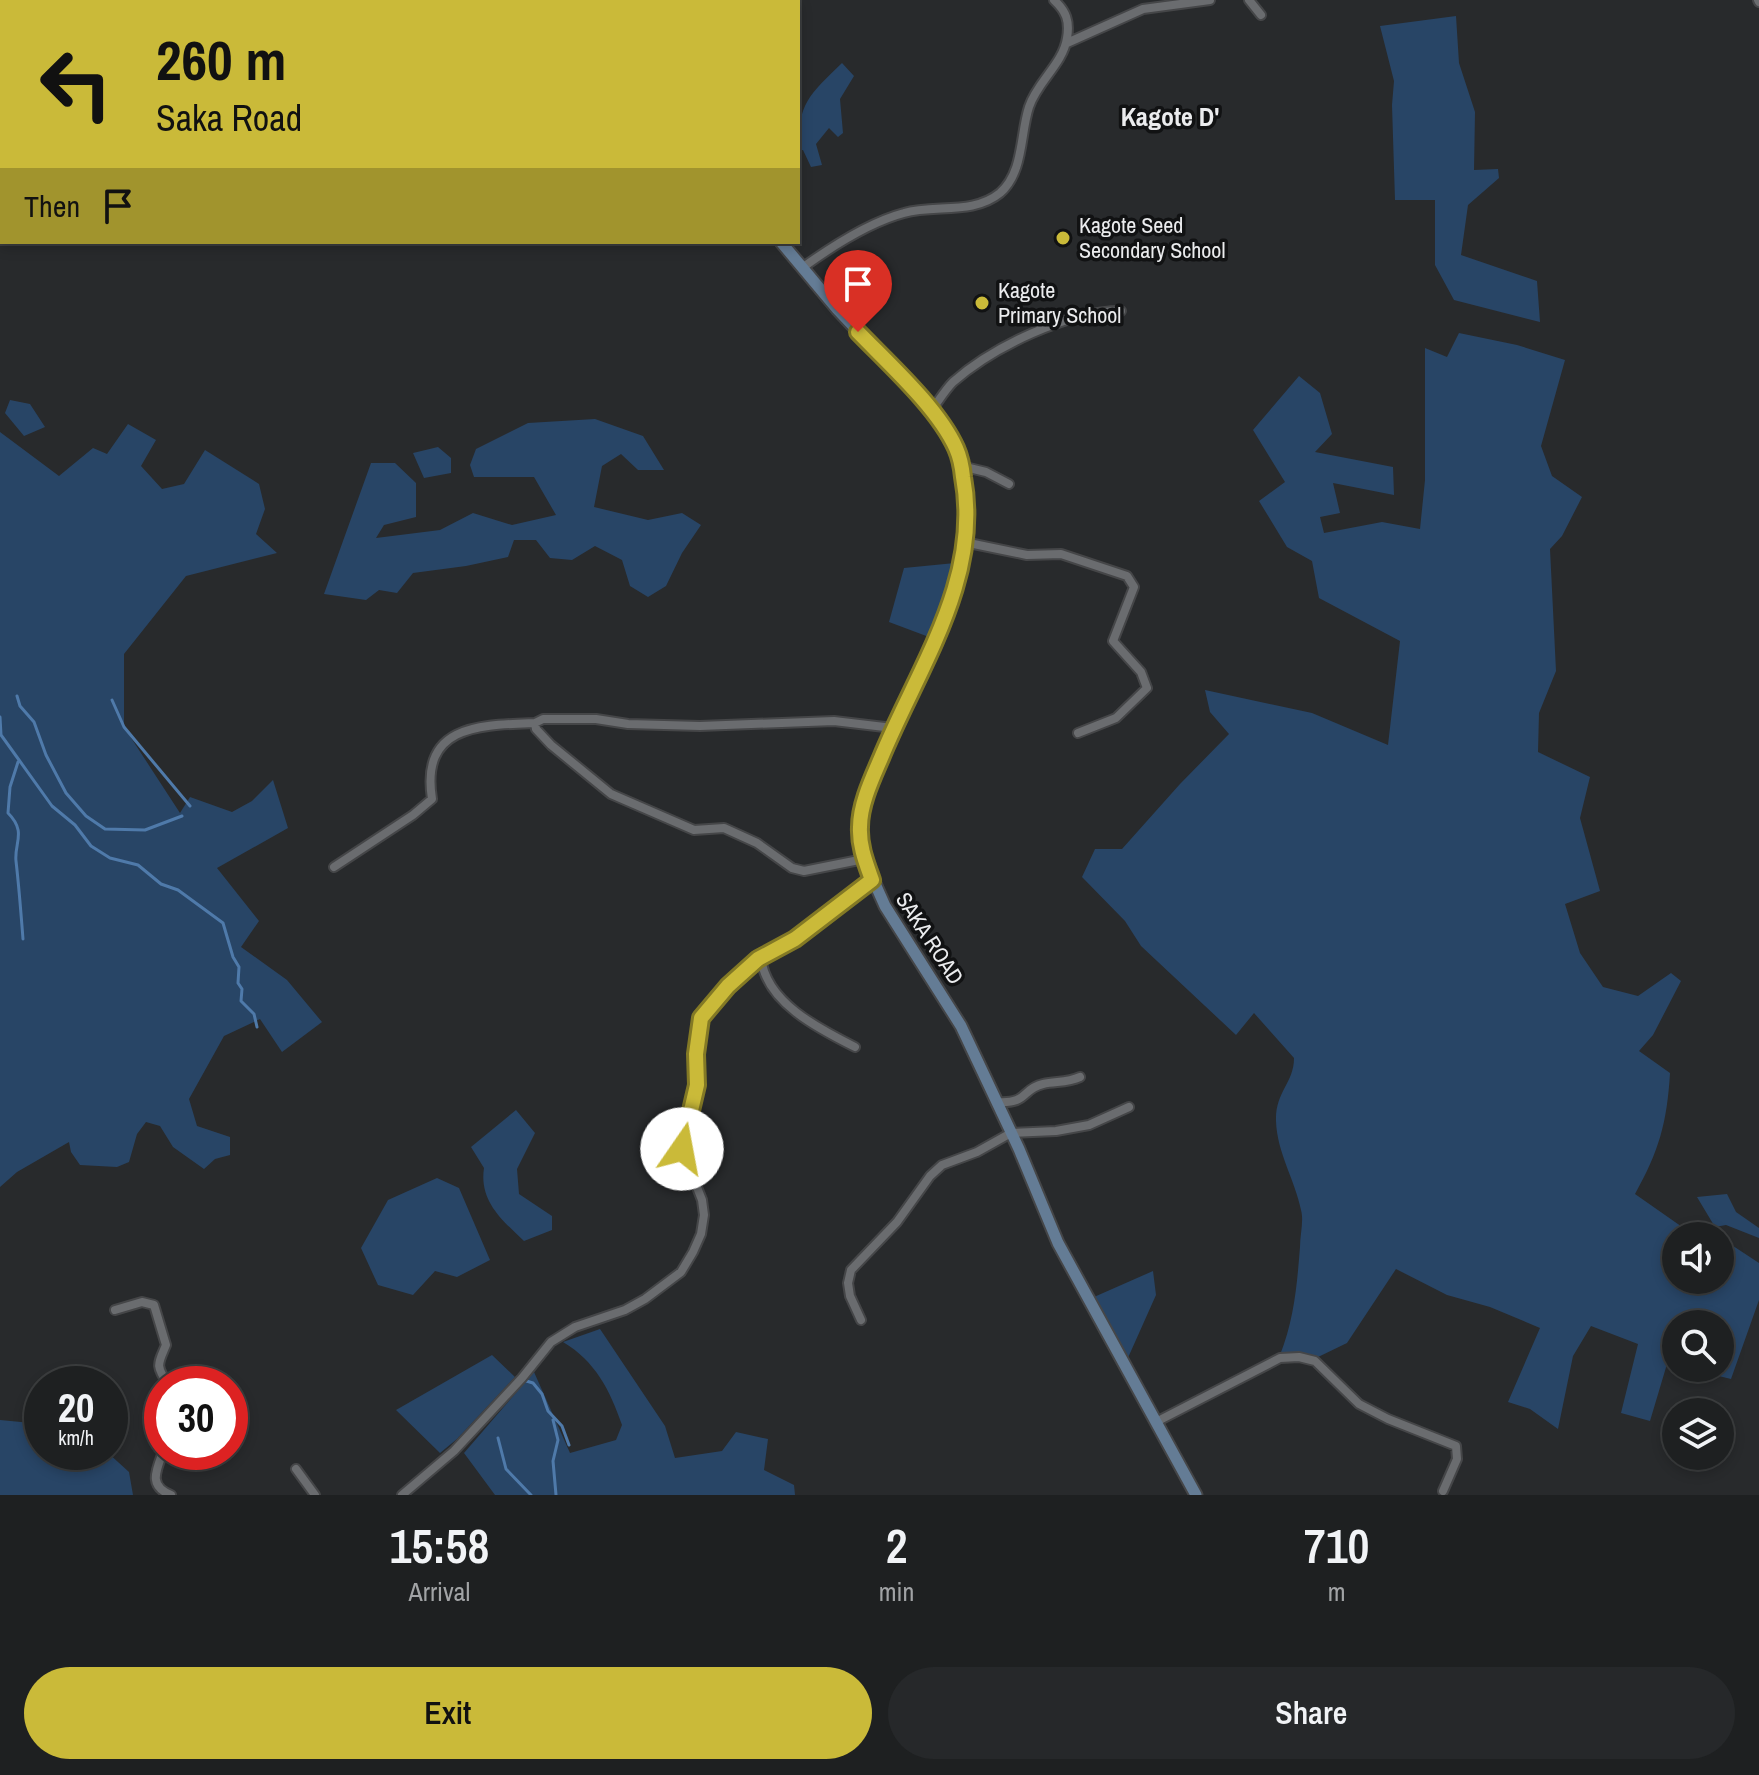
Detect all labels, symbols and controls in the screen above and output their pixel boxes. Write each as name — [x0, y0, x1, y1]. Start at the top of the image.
text: 260 m — [156, 22, 286, 97]
icon: left — [24, 32, 128, 136]
text: Saka Road — [156, 94, 302, 142]
district label: Kagote D' — [1121, 99, 1219, 134]
icon: arrive — [96, 184, 140, 228]
text: Then — [24, 186, 80, 226]
place label: Kagote Seed Secondary School — [1079, 210, 1225, 265]
marker: Kagote Seed Secondary School — [1054, 229, 1072, 247]
pin — [824, 250, 892, 332]
icon: arrive — [836, 262, 880, 306]
place label: Kagote Primary School — [998, 275, 1121, 330]
marker: Kagote Primary School — [973, 294, 991, 312]
street label: SAKA ROAD — [889, 886, 971, 990]
position arrow — [640, 1107, 724, 1191]
map controls — [1662, 1222, 1734, 1470]
button: sound — [1662, 1222, 1734, 1294]
button: search — [1662, 1310, 1734, 1382]
speed limit sign: 30 — [144, 1366, 248, 1470]
text: 20 — [58, 1381, 94, 1434]
button: layers — [1662, 1398, 1734, 1470]
text: km/h — [58, 1424, 94, 1451]
text: 15:58 — [389, 1513, 489, 1578]
text: 2 — [886, 1513, 908, 1578]
text: 710 — [1304, 1513, 1370, 1578]
text: Arrival — [409, 1574, 470, 1609]
text: min — [879, 1574, 914, 1609]
text: m — [1328, 1574, 1346, 1609]
button: Exit — [24, 1667, 872, 1759]
button: Share — [888, 1667, 1735, 1759]

